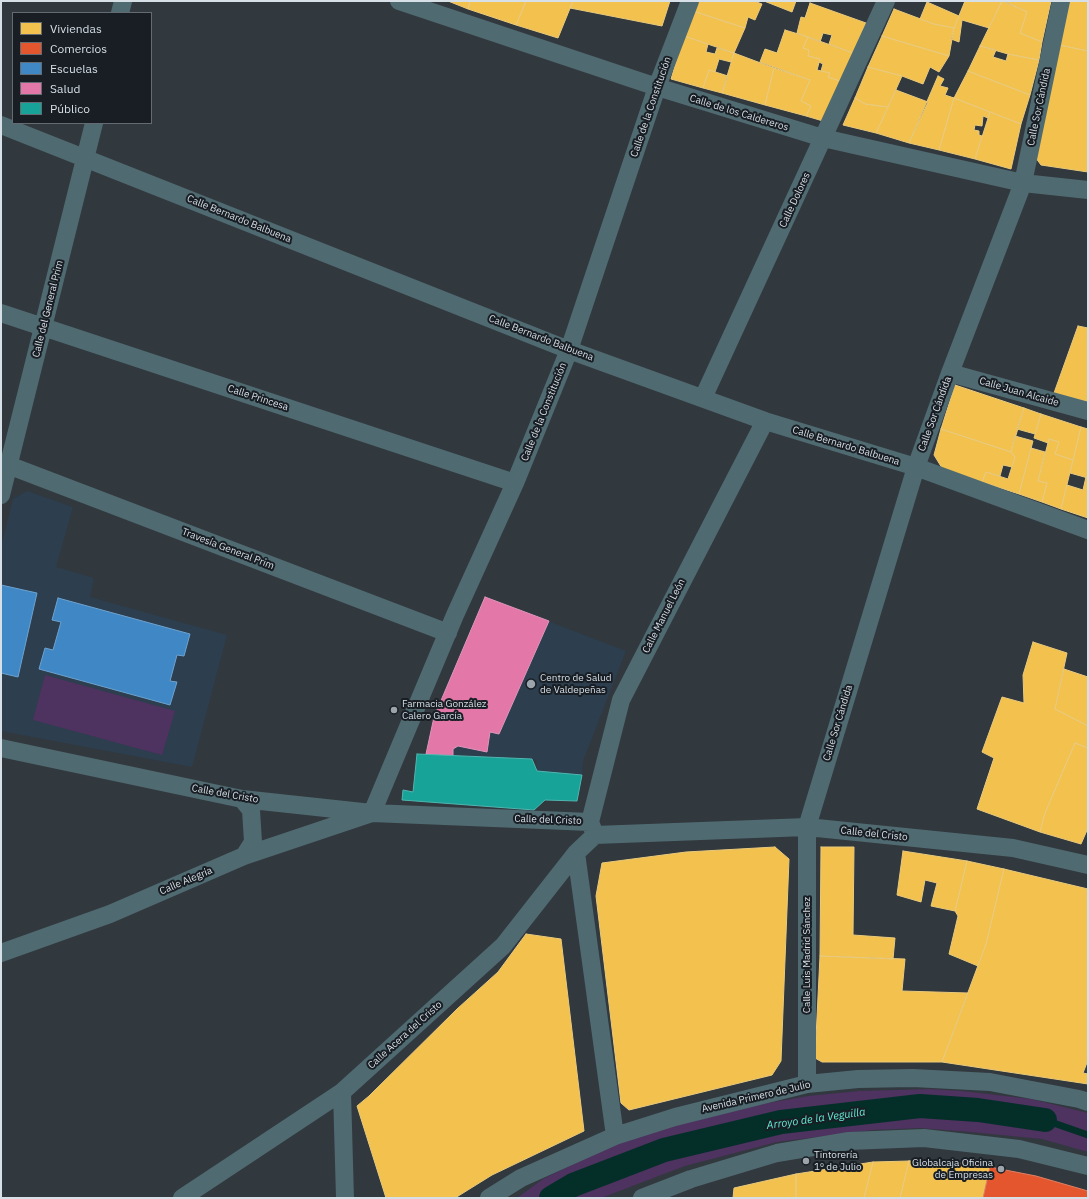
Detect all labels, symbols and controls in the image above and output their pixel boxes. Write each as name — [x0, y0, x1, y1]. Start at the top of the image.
legend — [12, 12, 152, 124]
text: Viviendas — [50, 21, 102, 36]
text: Comercios — [50, 41, 107, 56]
street label: Calle de la Constitución — [628, 55, 674, 159]
text: Escuelas — [50, 61, 98, 76]
street label: Calle Sor Cándida — [1025, 67, 1053, 147]
text: Salud — [50, 81, 80, 96]
street label: Calle de los Caldereros — [688, 92, 790, 134]
text: Público — [50, 101, 90, 116]
street label: Calle Dolores — [777, 171, 813, 229]
street label: Calle Bernardo Balbuena — [185, 193, 293, 245]
street label: Calle del General Prim — [30, 259, 66, 359]
street label: Calle Bernardo Balbuena — [487, 312, 595, 364]
street label: Calle de la Constitución — [519, 361, 569, 463]
street label: Calle Sor Cándida — [916, 375, 954, 453]
street label: Calle Juan Alcaide — [978, 375, 1060, 409]
street label: Calle Princesa — [226, 383, 290, 413]
street label: Calle Bernardo Balbuena — [791, 424, 901, 468]
street label: Travesía General Prim — [180, 526, 276, 572]
street label: Calle Manuel León — [640, 577, 688, 655]
place label: Centro de Salud de Valdepeñas — [540, 672, 611, 696]
marker: Centro de Salud de Valdepeñas — [525, 678, 537, 690]
street label: Calle Sor Cándida — [821, 684, 855, 762]
place label: Farmacia González Calero García — [402, 698, 487, 722]
marker: Farmacia González Calero García — [389, 705, 399, 715]
street label: Calle del Cristo — [191, 782, 259, 806]
street label: Calle del Cristo — [514, 813, 582, 827]
street label: Calle del Cristo — [840, 825, 908, 843]
street label: Calle Alegría — [158, 864, 214, 898]
street label: Calle Luis Madrid Sánchez — [801, 897, 813, 1013]
street label: Calle Acera del Cristo — [365, 999, 445, 1071]
street label: Avenida Primero de Julio — [700, 1079, 812, 1115]
water label: Arroyo de la Veguilla — [766, 1106, 866, 1132]
place label: Tintorería 1º de Julio — [814, 1149, 862, 1172]
marker: Tintorería 1º de Julio — [801, 1156, 811, 1166]
place label: Globalcaja Oficina de Empresas — [912, 1157, 993, 1180]
marker: Globalcaja Oficina de Empresas — [996, 1164, 1006, 1174]

